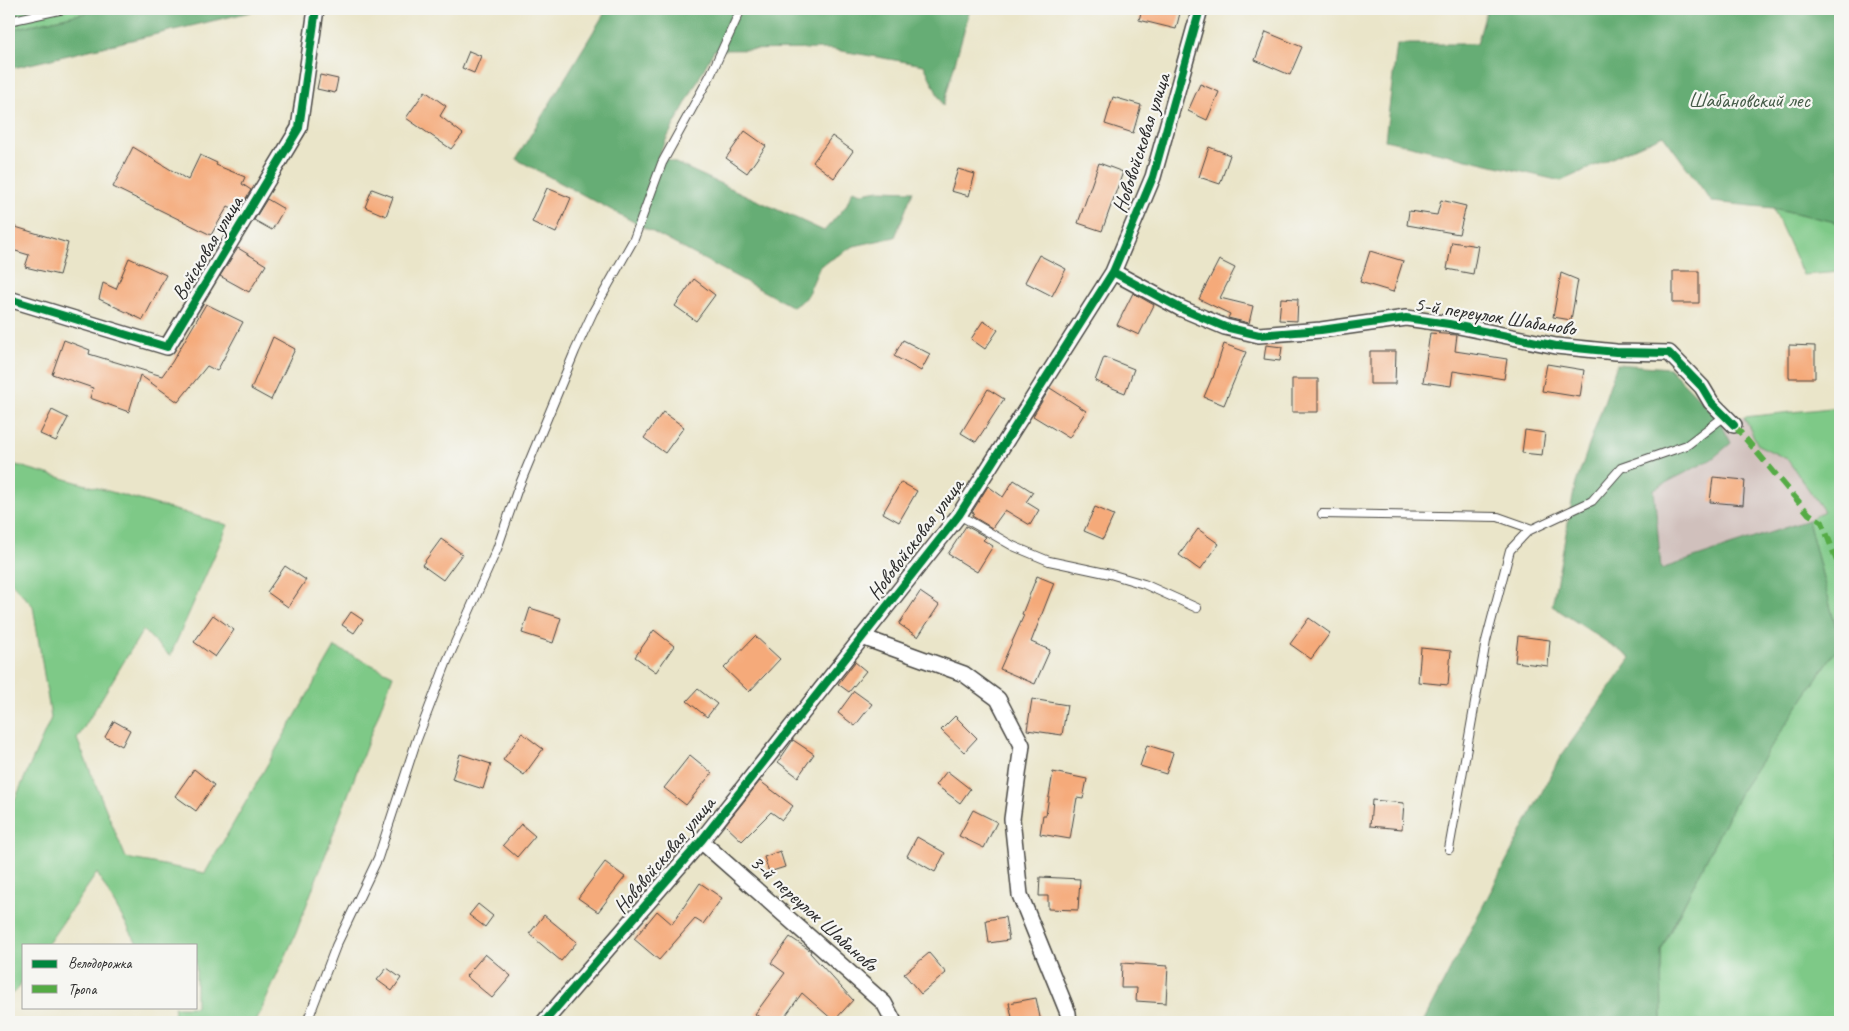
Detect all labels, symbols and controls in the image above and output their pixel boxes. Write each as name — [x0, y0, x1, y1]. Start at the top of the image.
street label: Нововойсковая улица — [1106, 68, 1177, 216]
park label: Шабановский лес — [1688, 87, 1811, 113]
street label: Войсковая улица — [166, 189, 250, 305]
street label: 5-й переулок Шабаново — [1412, 290, 1580, 342]
street label: Нововойсковая улица — [861, 471, 971, 605]
street label: Нововойсковая улица — [607, 789, 722, 919]
street label: 3-й переулок Шабаново — [745, 849, 885, 979]
legend — [22, 944, 198, 1008]
text: Велодорожка — [68, 954, 132, 973]
text: Тропа — [68, 980, 97, 999]

